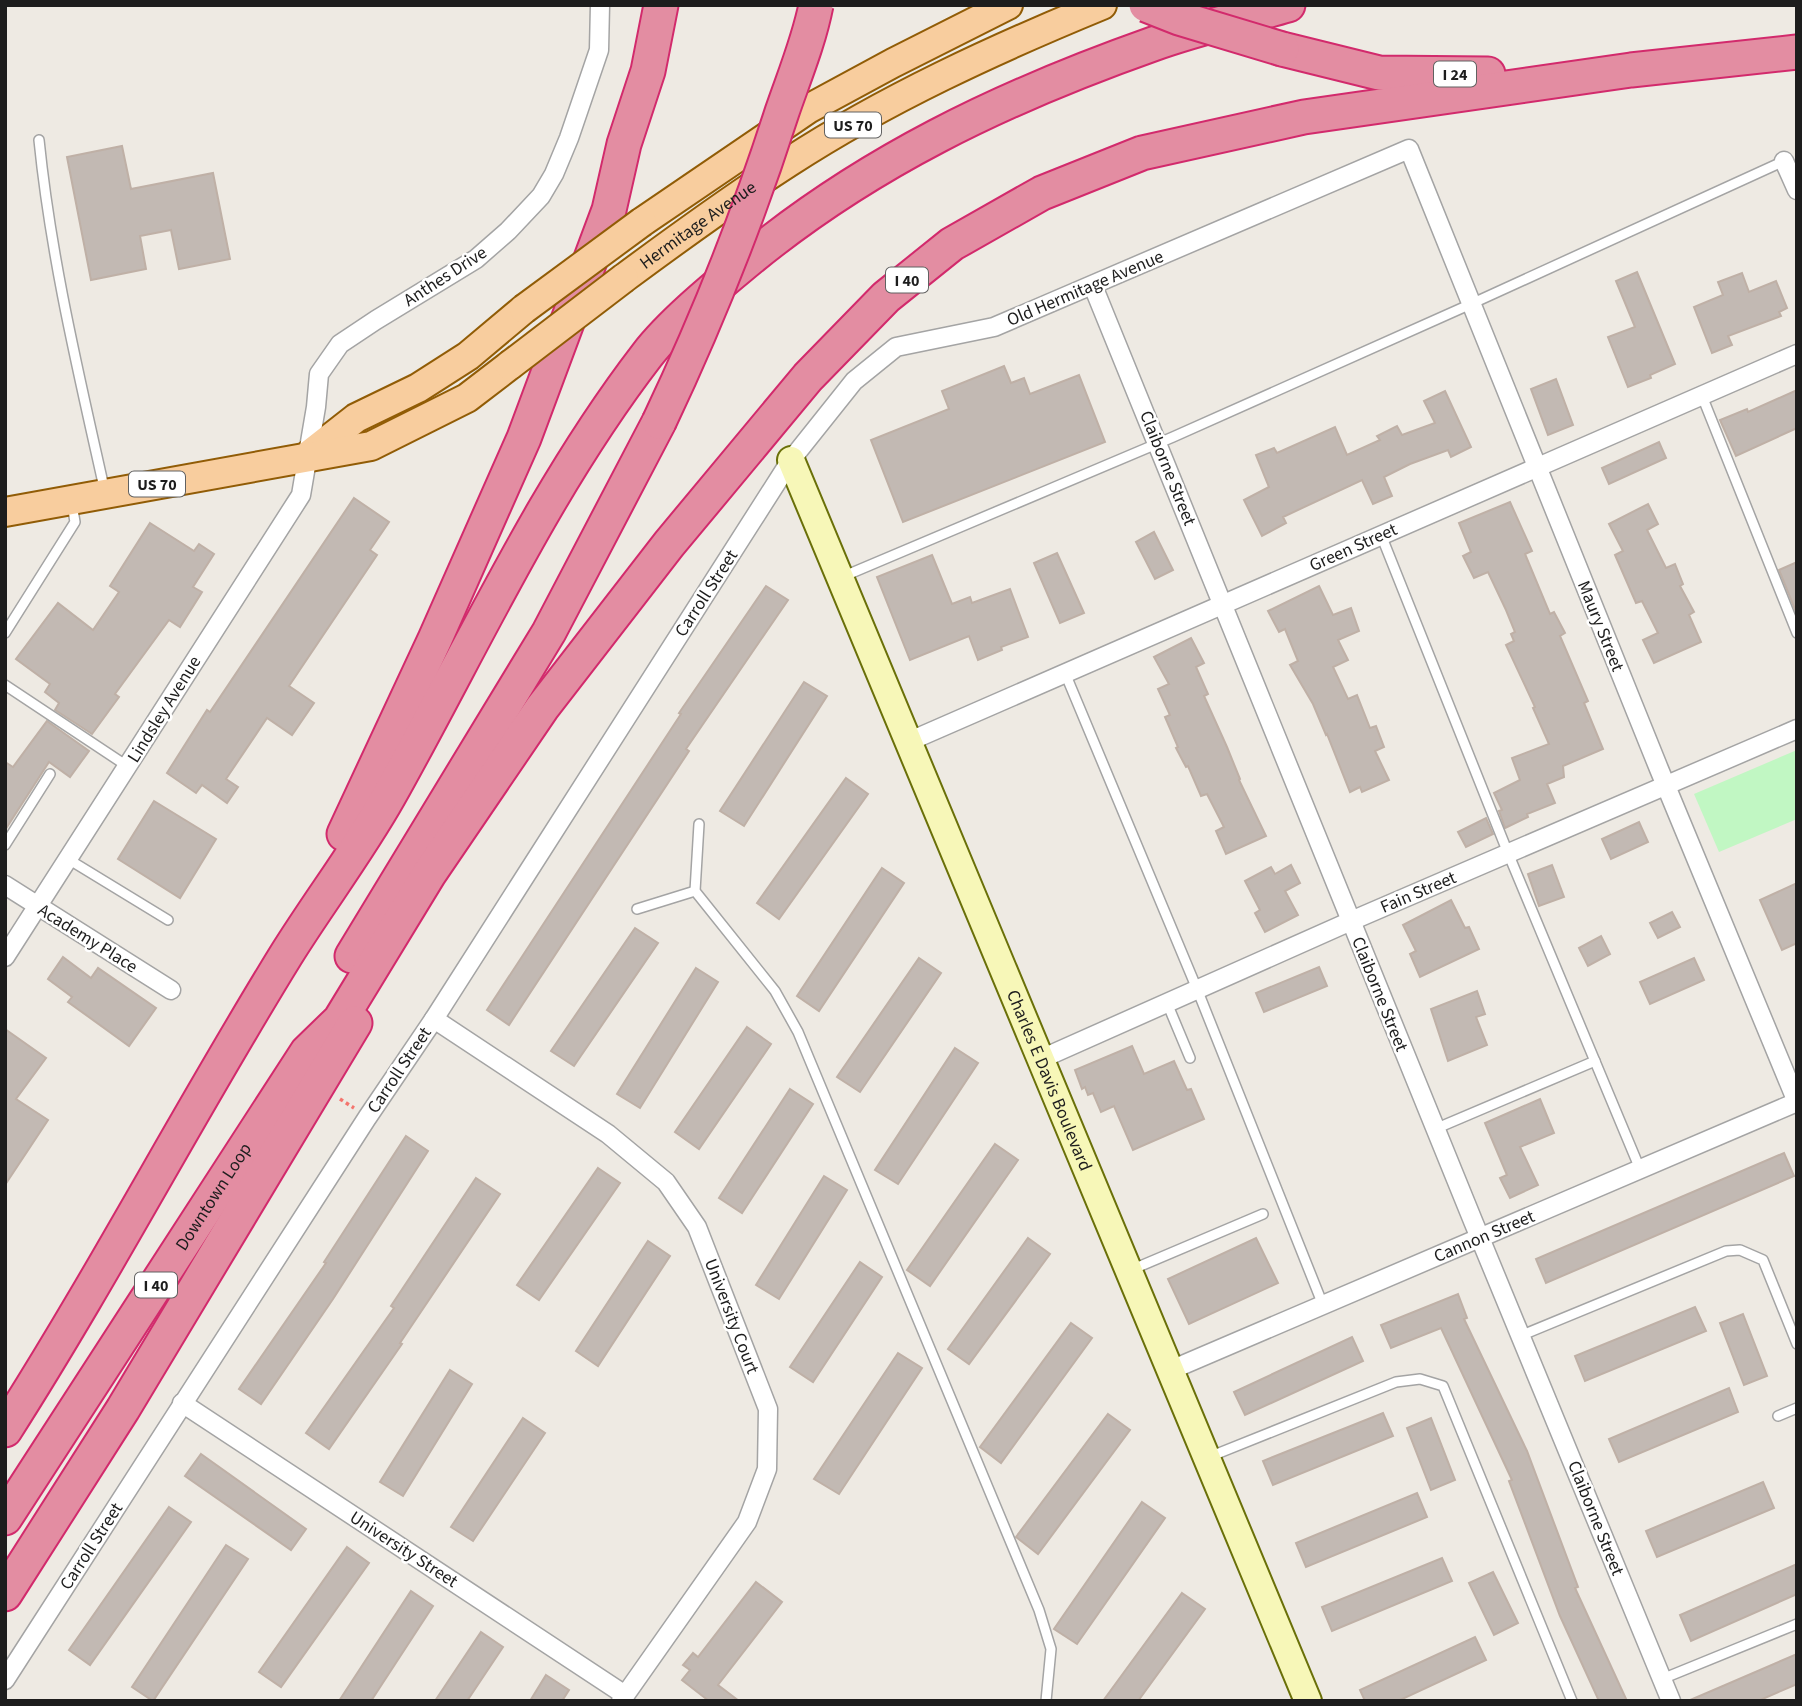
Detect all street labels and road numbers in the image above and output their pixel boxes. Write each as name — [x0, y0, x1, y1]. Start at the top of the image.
road number: I 24 — [1434, 61, 1476, 86]
road number: US 70 — [825, 113, 881, 138]
street label: Hermitage Avenue — [635, 175, 762, 275]
street label: Anthes Drive — [399, 240, 492, 313]
street label: Old Hermitage Avenue — [1003, 244, 1167, 333]
road number: I 40 — [886, 268, 928, 292]
street label: Claiborne Street — [1133, 407, 1202, 529]
road number: US 70 — [129, 471, 185, 496]
street label: Green Street — [1305, 517, 1401, 578]
street label: Carroll Street — [669, 545, 744, 642]
street label: Maury Street — [1571, 577, 1630, 675]
street label: Lindsley Avenue — [122, 651, 207, 767]
street label: Fain Street — [1376, 865, 1460, 920]
street label: Academy Place — [33, 898, 142, 979]
street label: Claiborne Street — [1345, 933, 1414, 1055]
street label: Charles E Davis Boulevard — [1000, 986, 1098, 1175]
street label: Carroll Street — [361, 1022, 438, 1118]
street label: Downtown Loop — [170, 1138, 258, 1256]
street label: Cannon Street — [1430, 1204, 1538, 1269]
street label: University Court — [698, 1255, 765, 1377]
road number: I 40 — [135, 1273, 177, 1298]
street label: Claiborne Street — [1561, 1457, 1630, 1579]
street label: Carroll Street — [54, 1498, 129, 1595]
street label: University Street — [345, 1505, 463, 1594]

